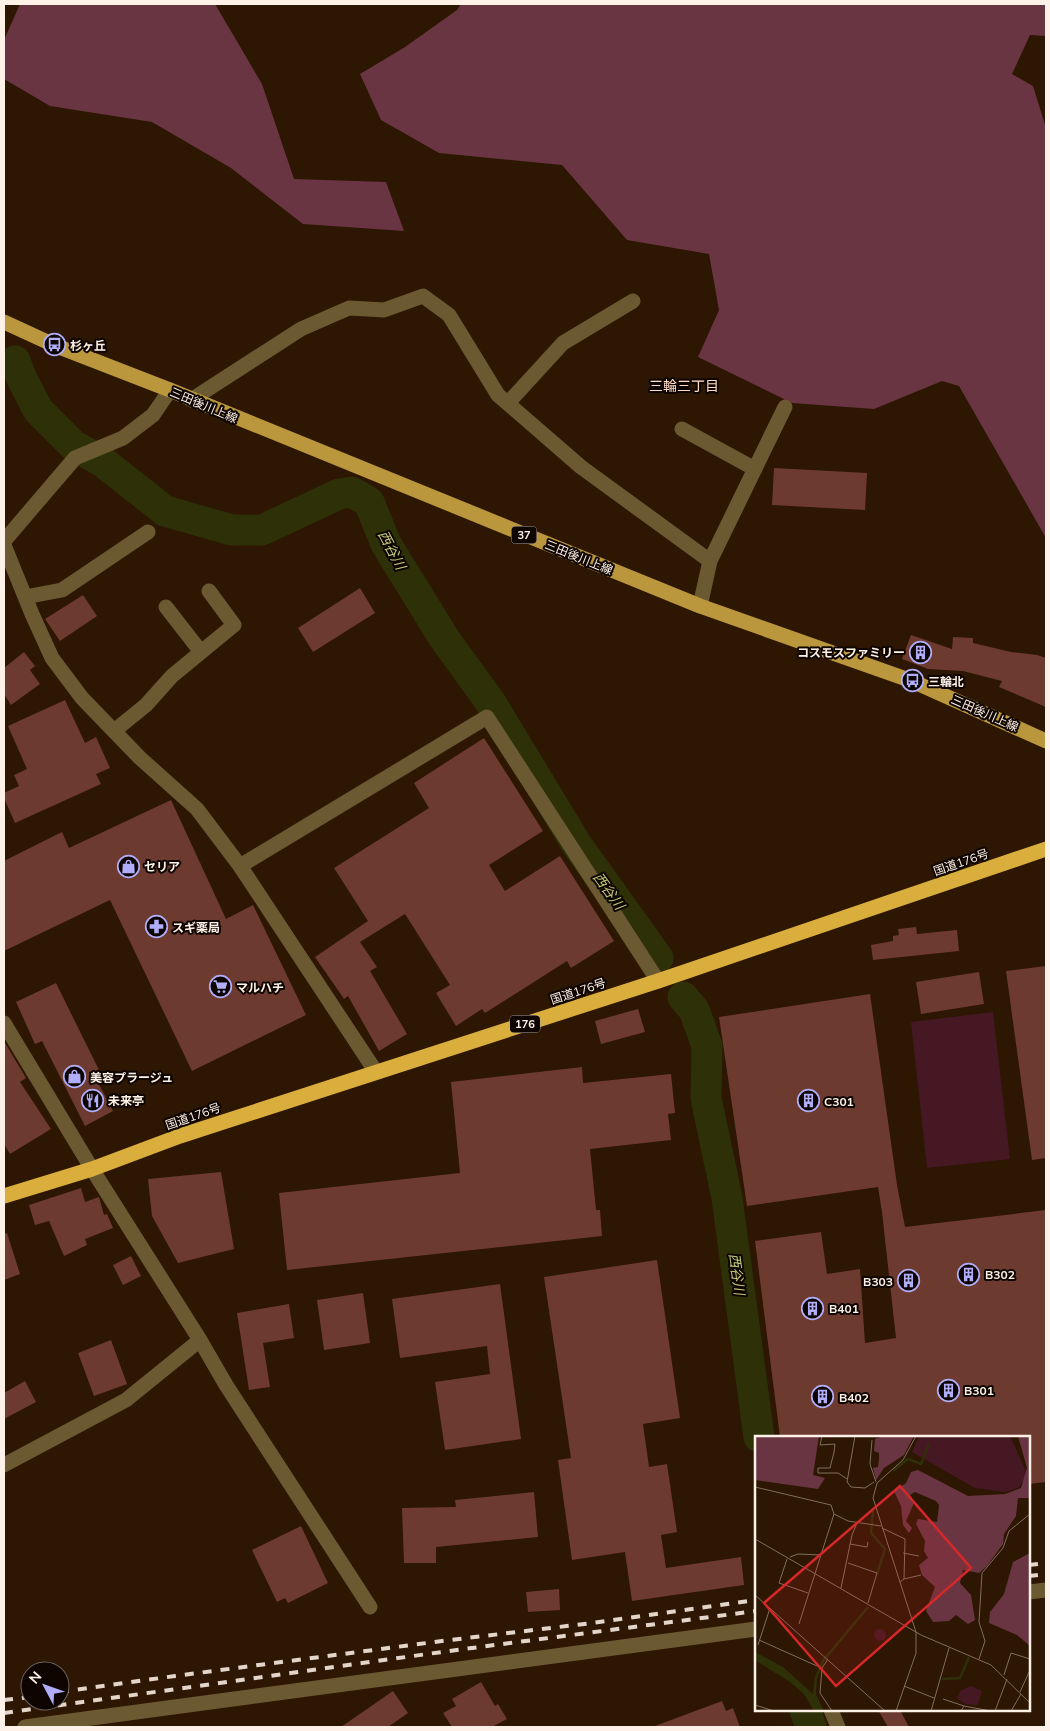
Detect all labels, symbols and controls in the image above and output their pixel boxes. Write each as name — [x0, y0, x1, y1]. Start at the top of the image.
bus stop icon: 杉ヶ丘 — [42, 333, 66, 357]
place label: 杉ヶ丘 — [70, 338, 106, 353]
district label: 三輪三丁目 — [649, 377, 719, 395]
street label: 三田後川上線 — [168, 384, 240, 426]
road number: 37 — [512, 526, 536, 544]
water label: 西谷川 — [374, 527, 411, 575]
street label: 三田後川上線 — [543, 537, 615, 577]
building icon: コスモスファミリー — [909, 640, 933, 664]
place label: コスモスファミリー — [797, 645, 905, 660]
bus stop icon: 三輪北 — [900, 669, 924, 693]
place label: 三輪北 — [928, 674, 964, 689]
street label: 三田後川上線 — [949, 692, 1021, 734]
street label: 国道176号 — [931, 846, 991, 878]
shop icon: セリア — [116, 854, 140, 878]
place label: セリア — [144, 859, 180, 874]
water label: 西谷川 — [589, 869, 630, 915]
pharmacy icon: スギ薬局 — [144, 915, 168, 939]
place label: スギ薬局 — [172, 920, 220, 935]
supermarket icon: マルハチ — [208, 975, 232, 999]
street label: 国道176号 — [548, 975, 608, 1007]
place label: マルハチ — [236, 980, 284, 995]
road number: 176 — [510, 1016, 540, 1032]
shop icon: 美容プラージュ — [62, 1065, 86, 1089]
place label: 美容プラージュ — [90, 1070, 173, 1085]
restaurant icon: 未来亭 — [80, 1088, 104, 1112]
building icon: C301 — [796, 1089, 820, 1113]
place label: 未来亭 — [108, 1093, 144, 1108]
place label: C301 — [824, 1094, 854, 1109]
street label: 国道176号 — [163, 1100, 223, 1132]
water label: 西谷川 — [725, 1252, 749, 1298]
building icon: B302 — [957, 1262, 981, 1286]
place label: B302 — [985, 1267, 1015, 1282]
building icon: B303 — [897, 1269, 921, 1293]
place label: B303 — [863, 1274, 893, 1289]
building icon: B401 — [801, 1296, 825, 1320]
place label: B401 — [829, 1301, 859, 1316]
building icon: B301 — [936, 1378, 960, 1402]
place label: B301 — [964, 1383, 994, 1398]
building icon: B402 — [811, 1385, 835, 1409]
place label: B402 — [839, 1390, 869, 1405]
inset map — [755, 1436, 1030, 1711]
north arrow — [20, 1661, 70, 1711]
text: N — [25, 1668, 45, 1687]

